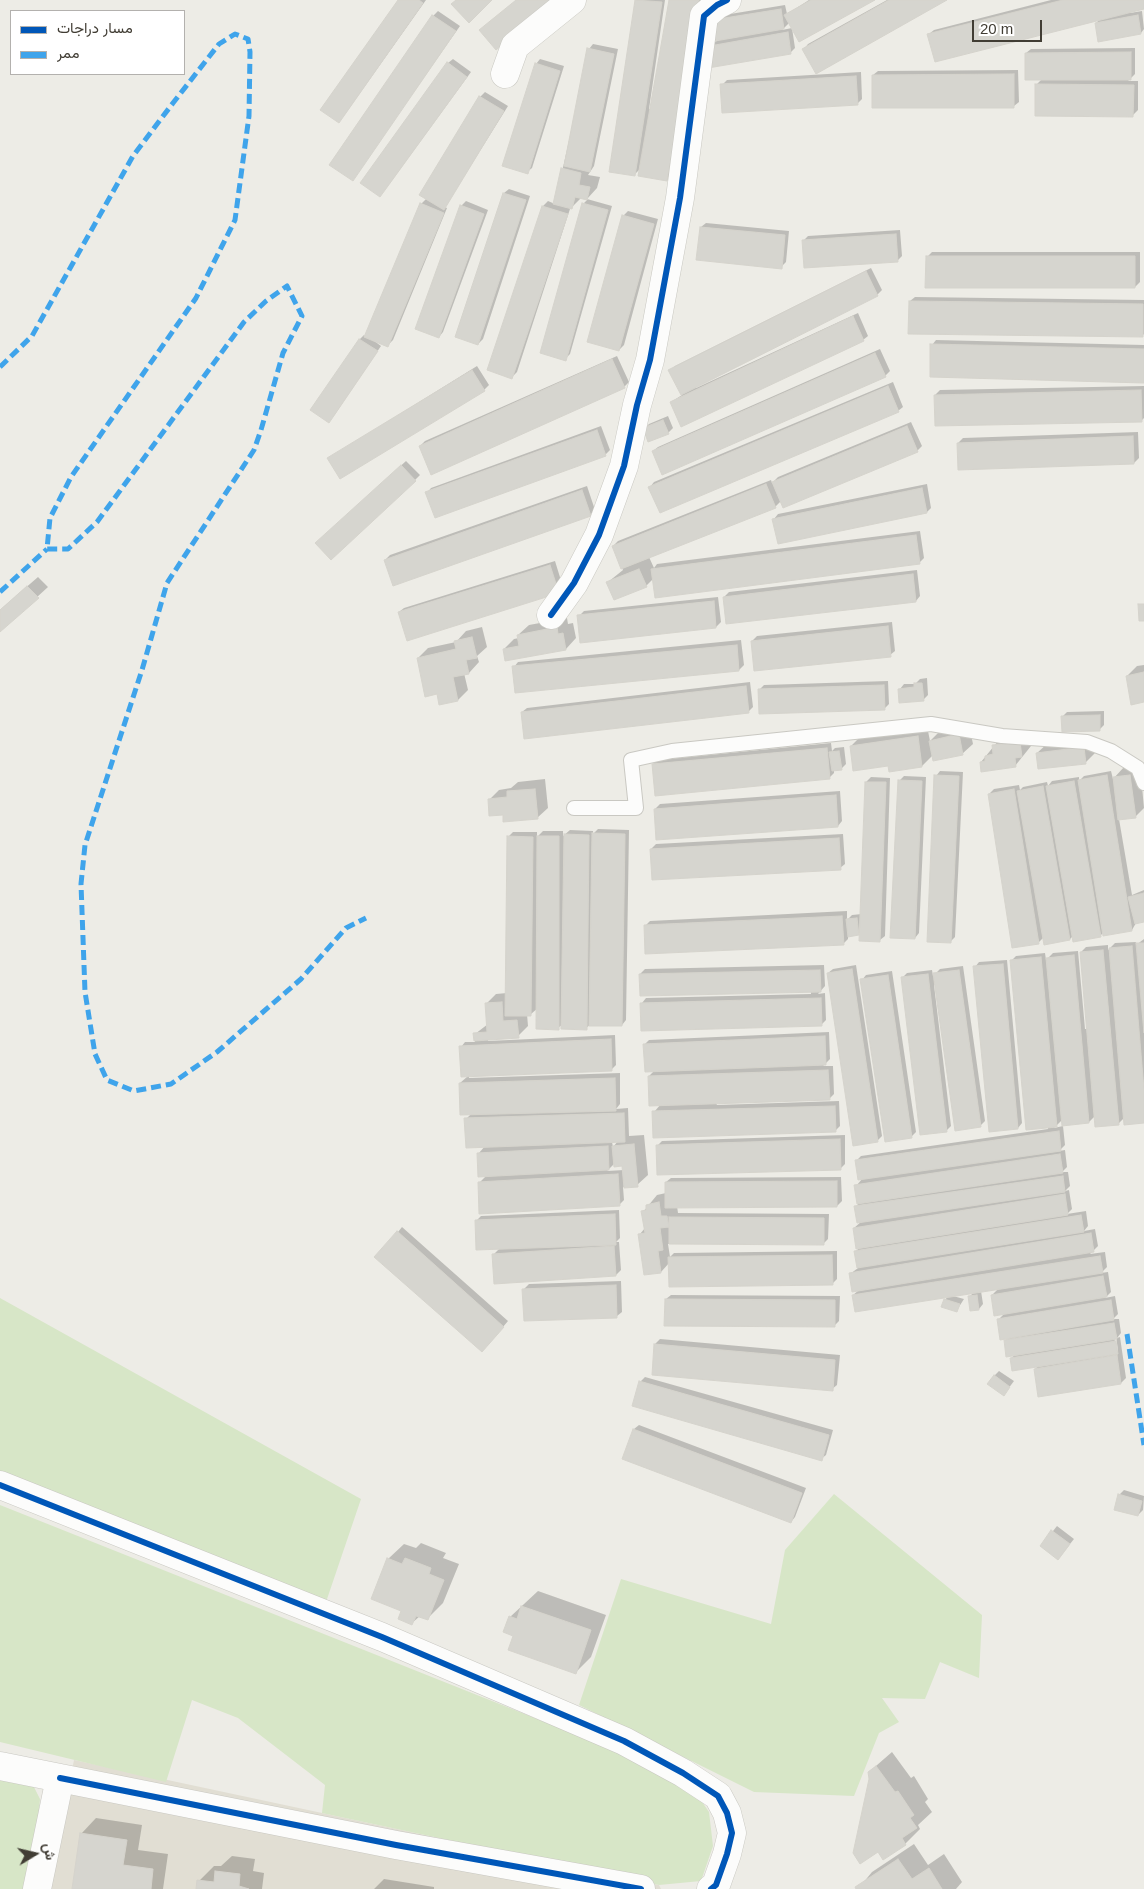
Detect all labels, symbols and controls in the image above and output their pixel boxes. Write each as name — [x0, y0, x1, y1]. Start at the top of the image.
legend — [10, 10, 185, 75]
scale bar — [974, 10, 1044, 42]
text: مسار دراجات — [57, 19, 133, 36]
text: 20 m — [980, 20, 1013, 37]
text: ممر — [57, 44, 79, 61]
north arrow — [10, 1829, 60, 1879]
text: ش — [41, 1842, 59, 1861]

